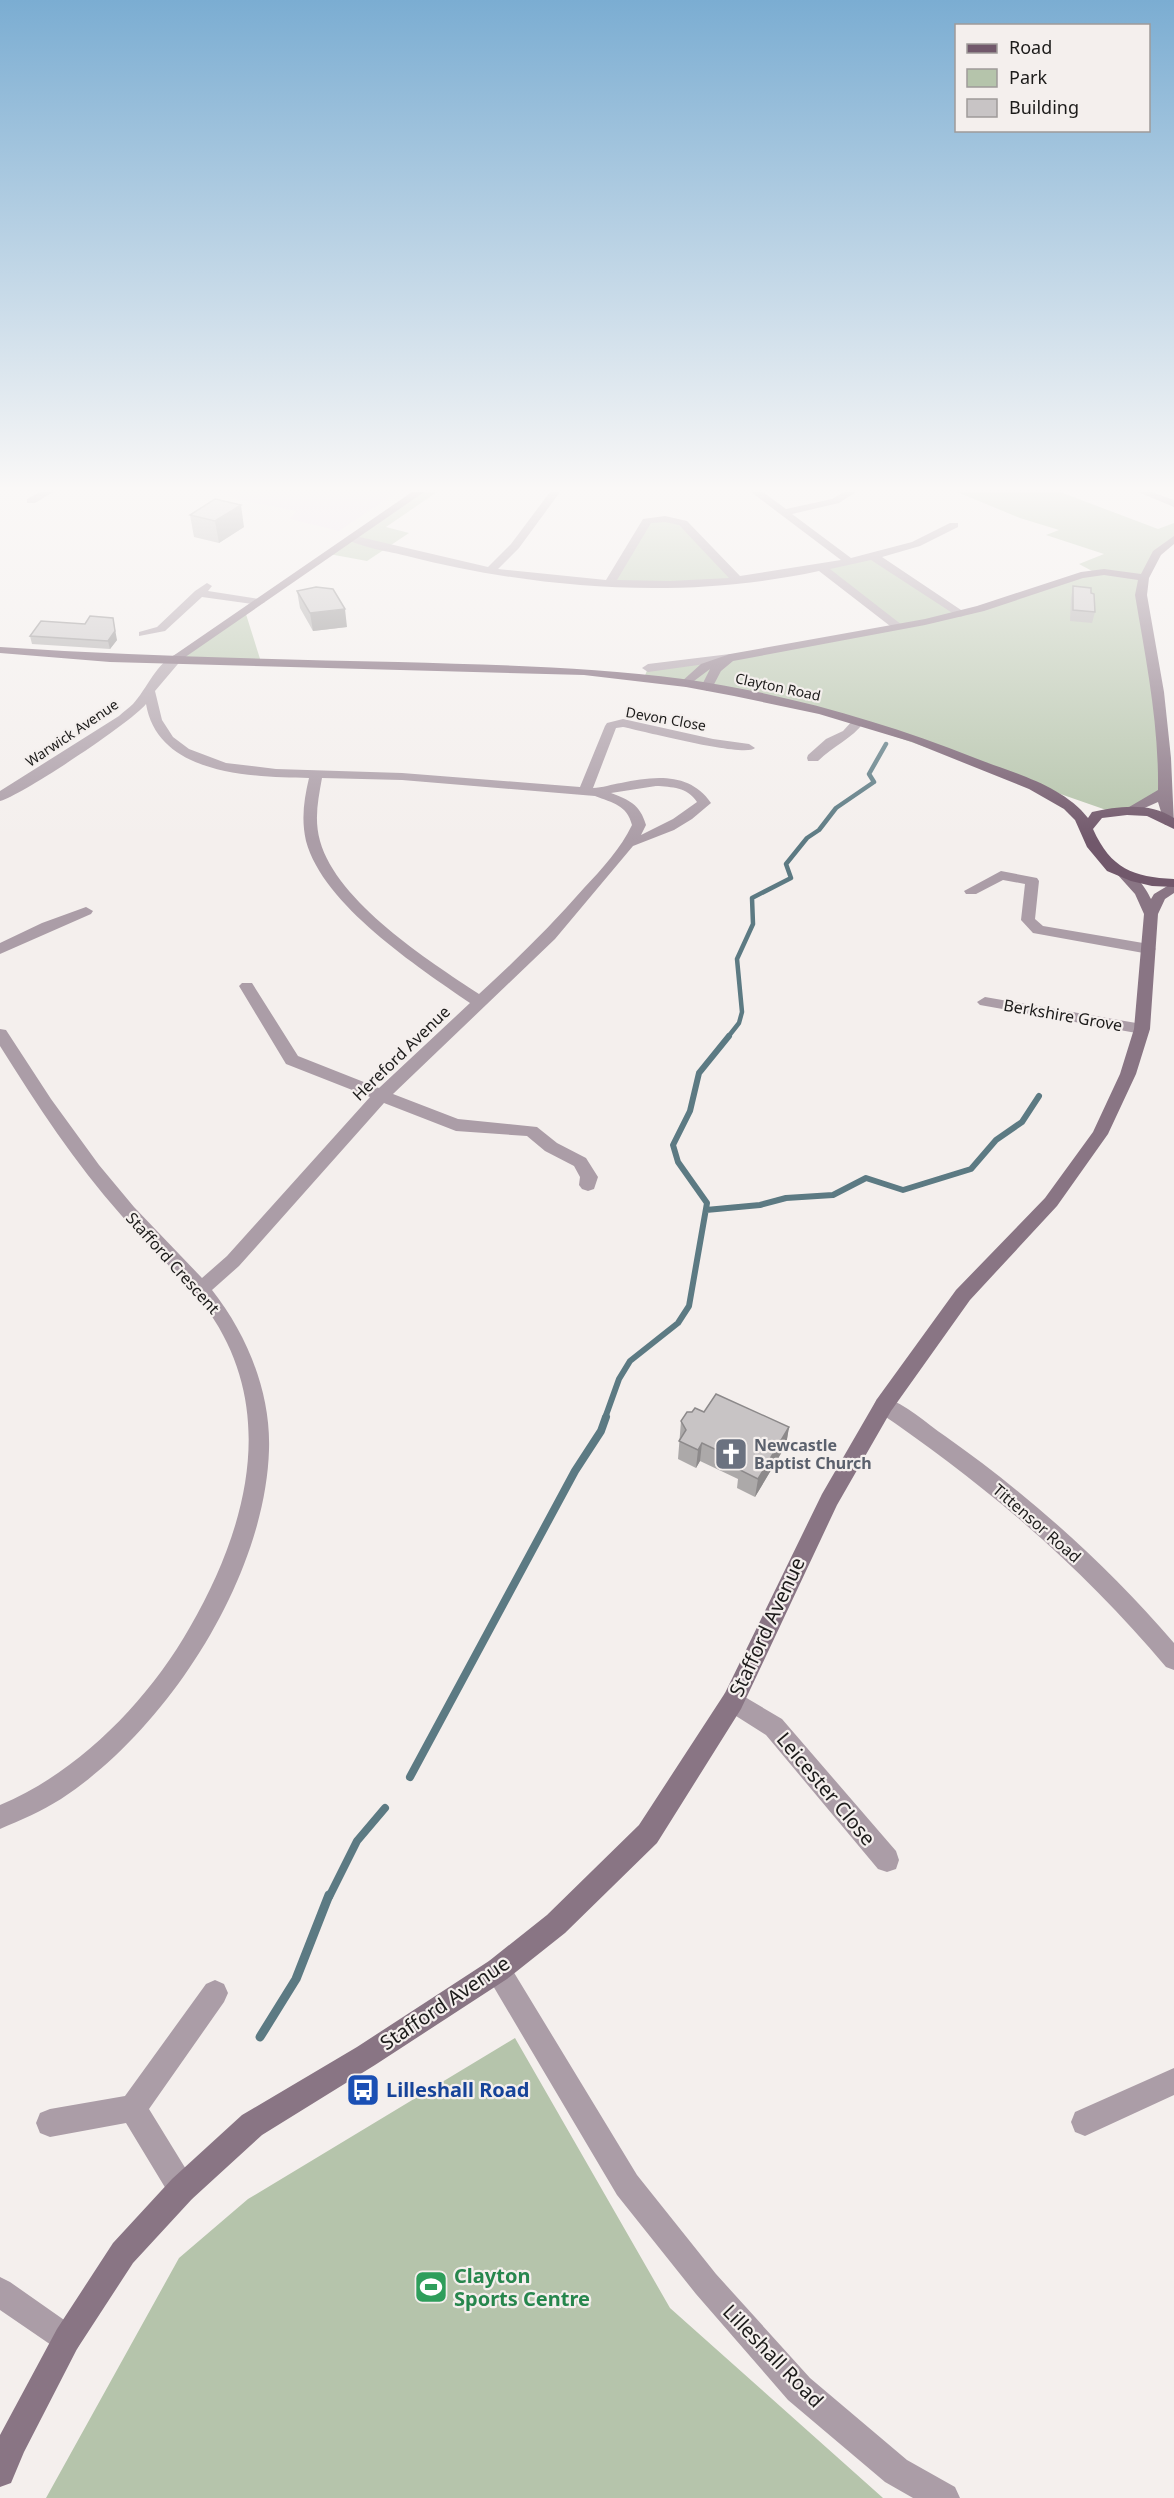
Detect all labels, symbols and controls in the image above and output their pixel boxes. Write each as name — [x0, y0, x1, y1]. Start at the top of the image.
legend — [955, 24, 1150, 132]
text: Road — [1009, 35, 1052, 59]
text: Park — [1009, 65, 1047, 89]
text: Building — [1009, 95, 1079, 119]
street label: Clayton Road — [734, 668, 823, 705]
street label: Warwick Avenue — [22, 694, 122, 771]
street label: Devon Close — [624, 702, 708, 735]
street label: Berkshire Grove — [1002, 994, 1124, 1036]
street label: Hereford Avenue — [347, 1001, 455, 1105]
street label: Stafford Crescent — [121, 1207, 225, 1319]
place label: Newcastle Baptist Church — [754, 1434, 872, 1474]
church icon: Newcastle Baptist Church — [713, 1436, 749, 1472]
street label: Tittensor Road — [988, 1479, 1086, 1567]
street label: Stafford Avenue — [722, 1553, 811, 1701]
street label: Leicester Close — [771, 1726, 882, 1851]
street label: Stafford Avenue — [375, 1949, 515, 2056]
bus stop icon: Lilleshall Road — [345, 2072, 381, 2108]
place label: Lilleshall Road — [386, 2076, 529, 2103]
place label: Clayton Sports Centre — [454, 2262, 590, 2312]
sports icon: Clayton Sports Centre — [413, 2269, 449, 2305]
street label: Lilleshall Road — [717, 2298, 830, 2413]

